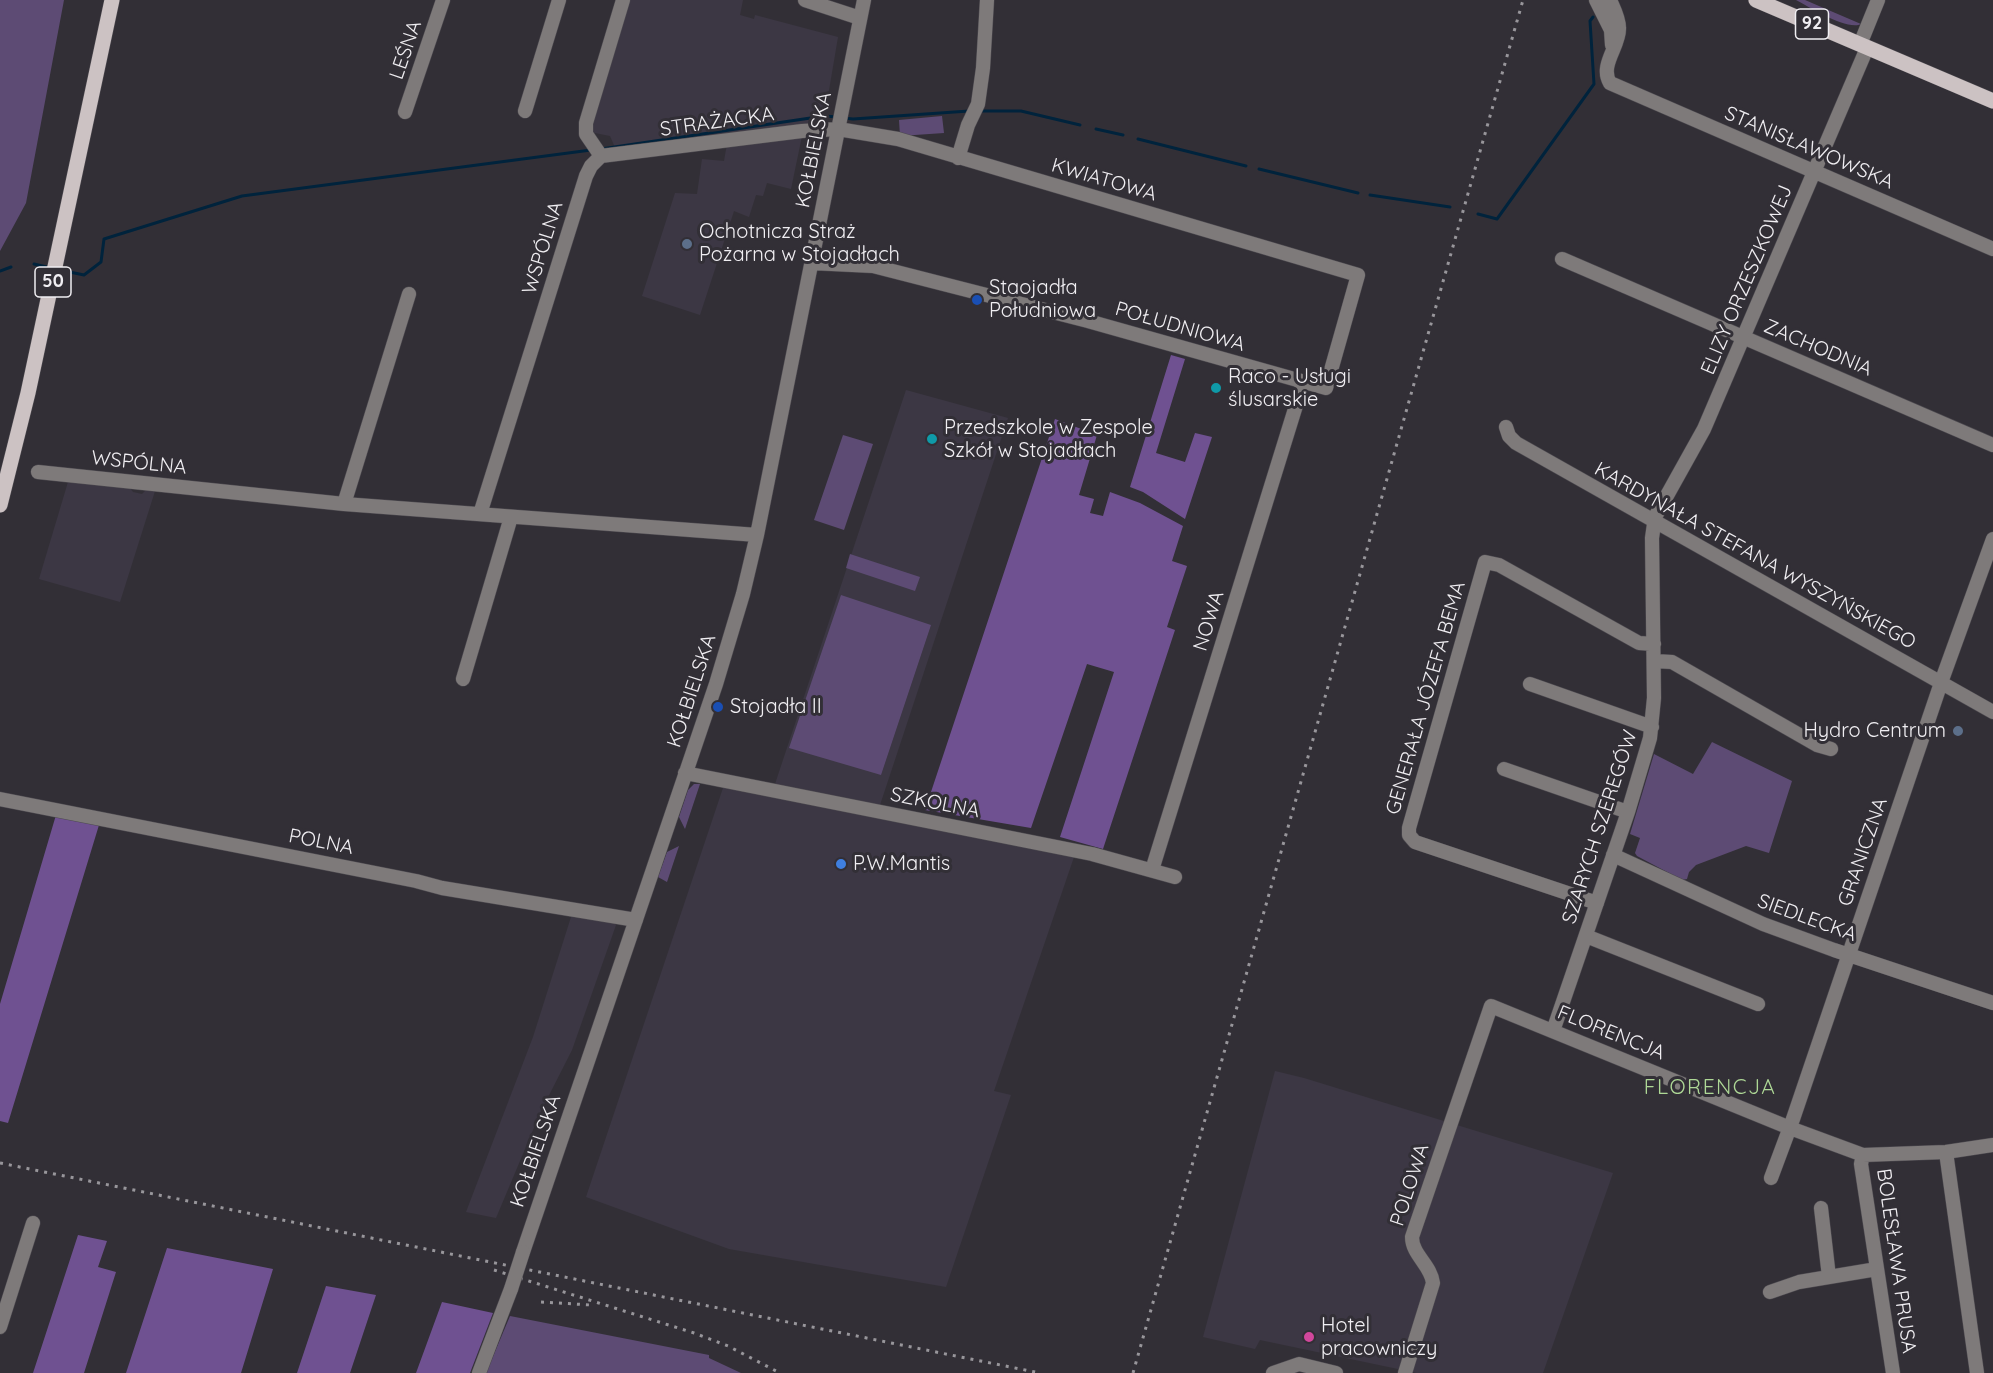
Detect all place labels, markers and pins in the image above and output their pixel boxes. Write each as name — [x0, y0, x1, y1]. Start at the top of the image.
place label: Ochotnicza Straż Pożarna w Stojadłach — [699, 220, 900, 267]
marker: Ochotnicza Straż Pożarna w Stojadłach — [680, 237, 694, 251]
place label: Staojadła Południowa — [989, 276, 1096, 323]
marker: Staojadła Południowa — [970, 293, 984, 307]
place label: Raco - Usługi ślusarskie — [1228, 365, 1351, 412]
marker: Raco - Usługi ślusarskie — [1209, 381, 1223, 395]
place label: Przedszkole w Zespole Szkół w Stojadłach — [944, 416, 1153, 463]
marker: Przedszkole w Zespole Szkół w Stojadłach — [925, 432, 939, 446]
place label: Stojadła II — [730, 695, 822, 719]
marker: Stojadła II — [711, 700, 725, 714]
place label: Hydro Centrum — [1803, 719, 1946, 743]
marker: Hydro Centrum — [1951, 724, 1965, 738]
place label: P.W.Mantis — [853, 852, 950, 876]
marker: P.W.Mantis — [834, 857, 848, 871]
place label: Hotel pracowniczy — [1321, 1314, 1437, 1361]
marker: Hotel pracowniczy — [1302, 1330, 1316, 1344]

